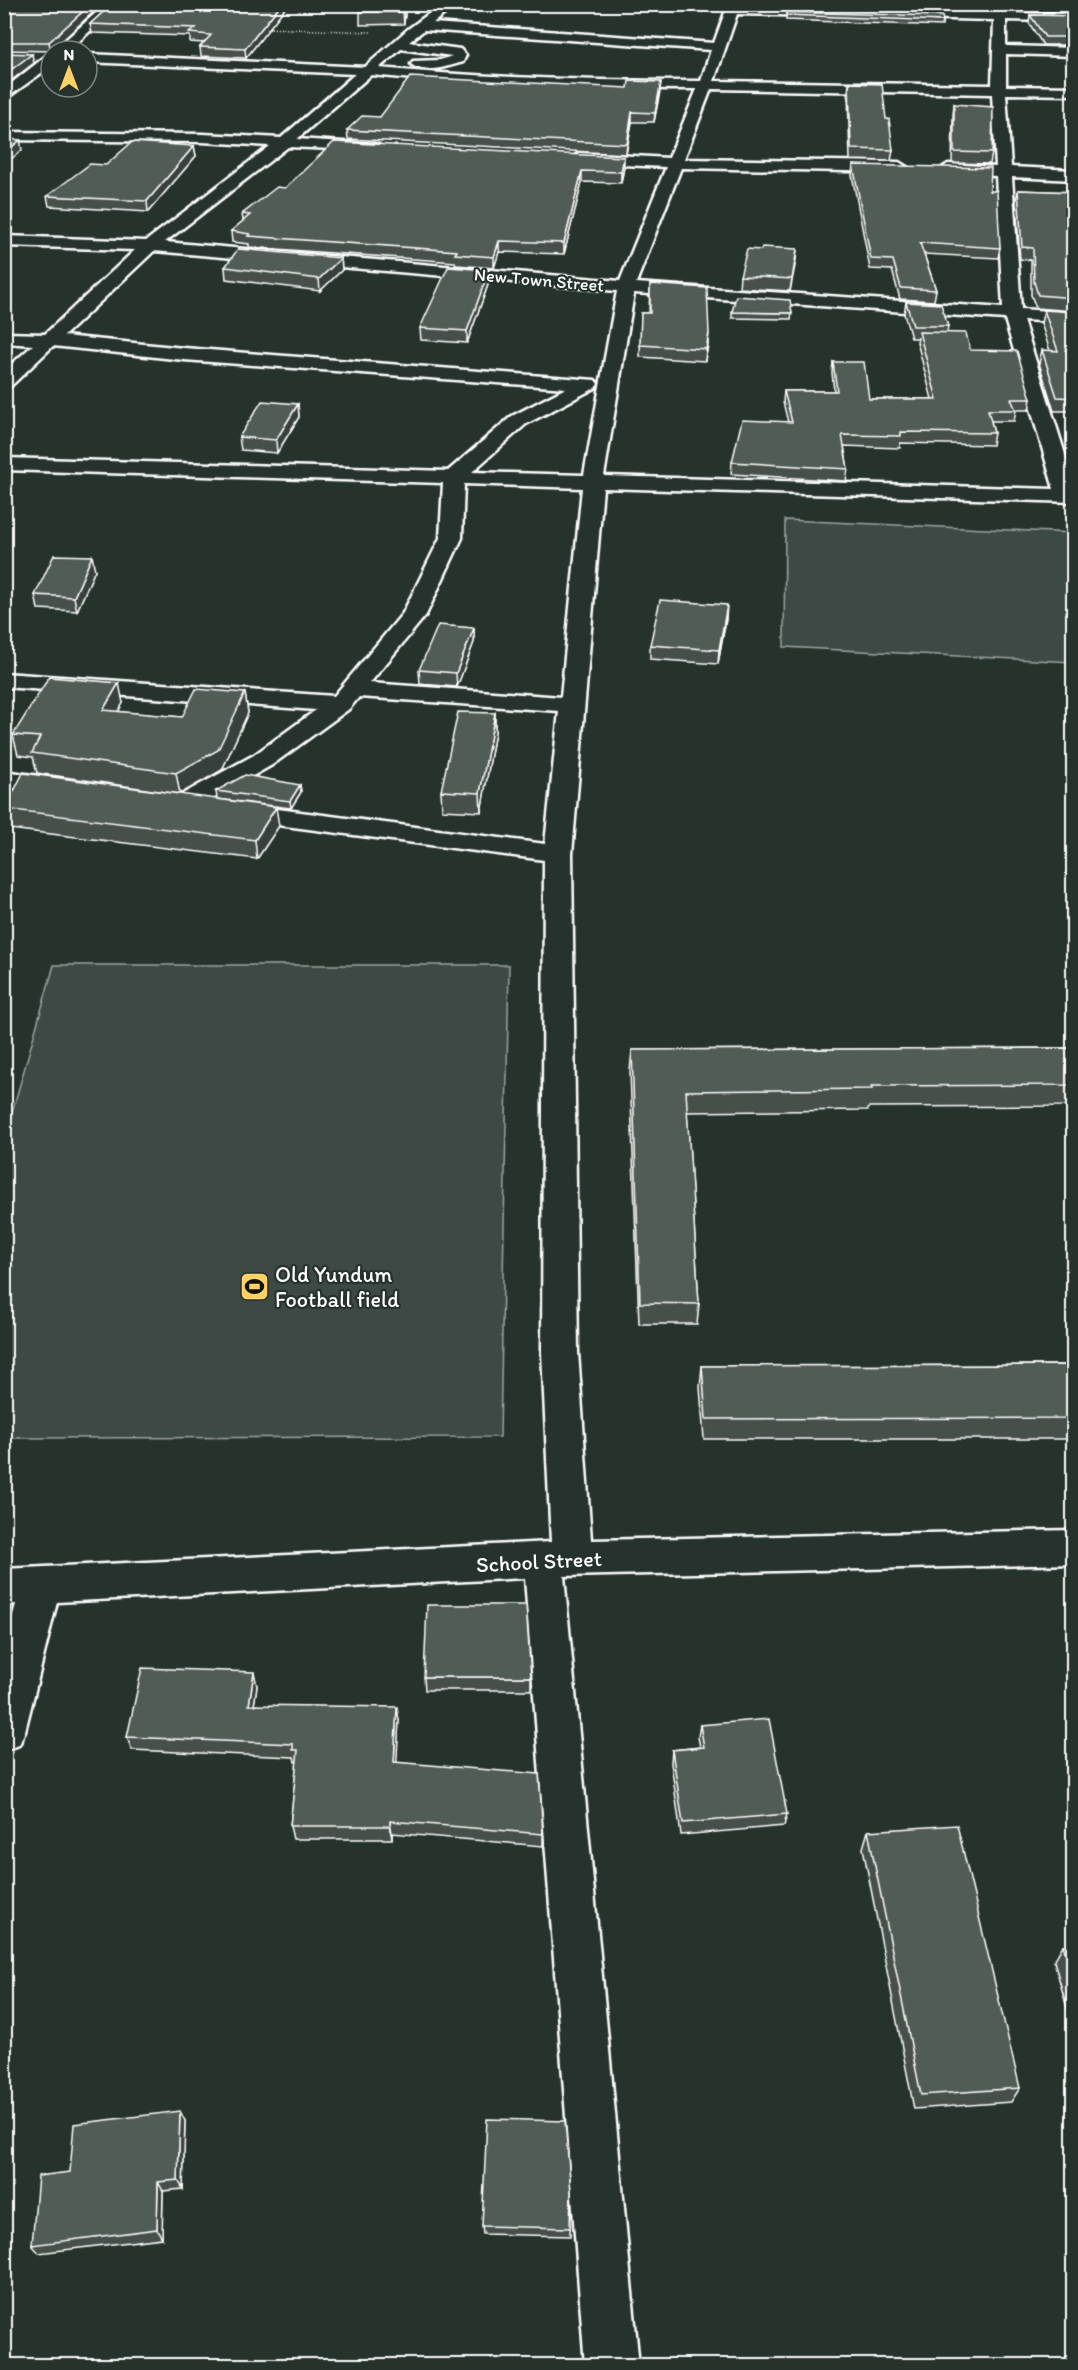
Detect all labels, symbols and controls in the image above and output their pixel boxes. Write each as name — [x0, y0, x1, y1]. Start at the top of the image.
north arrow — [39, 39, 99, 99]
text: N — [64, 45, 74, 64]
street label: New Town Street — [473, 263, 605, 297]
place label: Old Yundum Football field — [275, 1261, 399, 1313]
sports icon: Old Yundum Football field — [238, 1271, 270, 1303]
street label: School Street — [475, 1545, 603, 1578]

